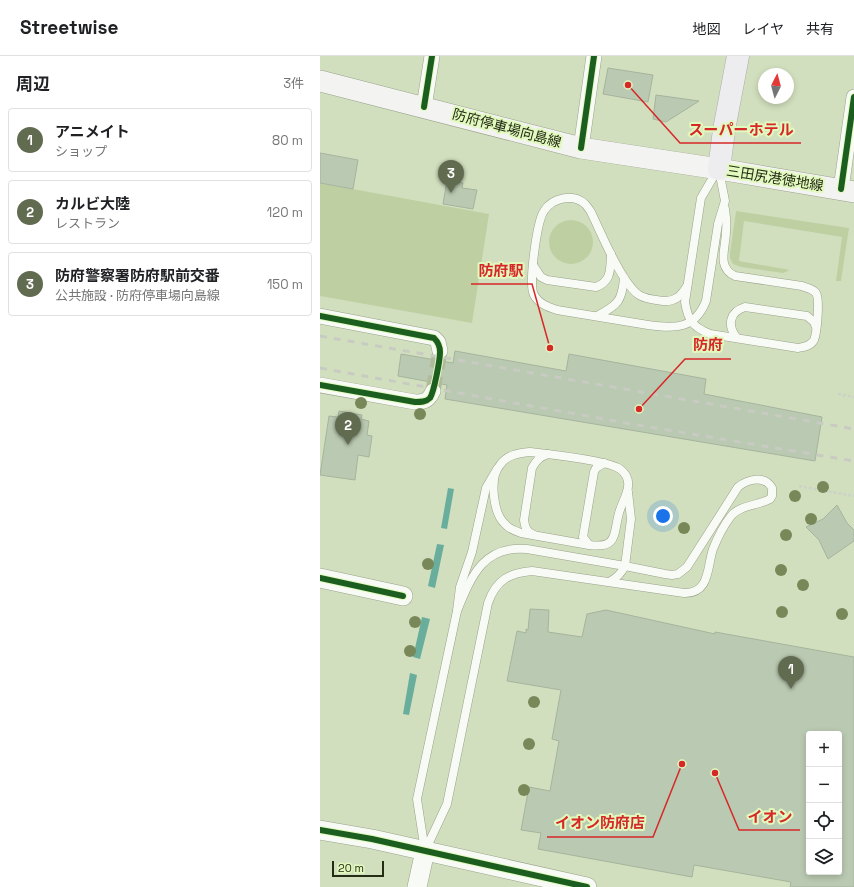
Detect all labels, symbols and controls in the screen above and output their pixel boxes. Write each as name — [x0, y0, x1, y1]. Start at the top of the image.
text: Streetwise — [20, 15, 119, 40]
text: 地図 — [692, 20, 720, 38]
text: レイヤ — [742, 20, 784, 38]
text: 共有 — [806, 20, 834, 38]
north arrow — [758, 68, 794, 104]
text: 周辺 — [16, 73, 50, 95]
text: 3件 — [283, 75, 304, 92]
street label: 防府停車場向島線 — [451, 105, 563, 151]
callout: スーパーホテル — [680, 116, 801, 143]
text: スーパーホテル — [689, 120, 793, 139]
text: アニメイト — [55, 122, 130, 141]
text: 1 — [27, 132, 33, 149]
text: 80 m — [272, 132, 303, 149]
text: ショップ — [55, 143, 107, 160]
pin: 3 — [438, 160, 464, 193]
street label: 三田尻港徳地線 — [725, 161, 825, 195]
text: カルビ大陸 — [55, 194, 130, 213]
text: 2 — [26, 204, 34, 221]
text: 120 m — [267, 204, 303, 221]
text: レストラン — [55, 215, 120, 232]
callout: 防府駅 — [471, 257, 532, 284]
text: 防府駅 — [478, 261, 524, 280]
text: 防府警察署防府駅前交番 — [55, 266, 220, 285]
text: 3 — [26, 276, 34, 293]
text: 150 m — [267, 276, 303, 293]
text: 公共施設 · 防府停車場向島線 — [55, 287, 220, 304]
callout: 防府 — [685, 332, 731, 359]
text: 防府 — [693, 335, 723, 354]
pin: 2 — [335, 412, 361, 445]
your location — [653, 506, 673, 526]
pin: 1 — [778, 656, 804, 689]
map controls — [806, 731, 842, 875]
button: + — [806, 731, 842, 767]
button: − — [806, 767, 842, 803]
callout: イオン — [739, 803, 800, 830]
button: locate — [806, 803, 842, 839]
text: イオン — [747, 807, 793, 826]
callout: イオン防府店 — [547, 810, 653, 837]
text: イオン防府店 — [555, 813, 645, 832]
button: layers — [806, 839, 842, 875]
scale bar — [332, 859, 384, 878]
text: 20 m — [338, 861, 364, 875]

